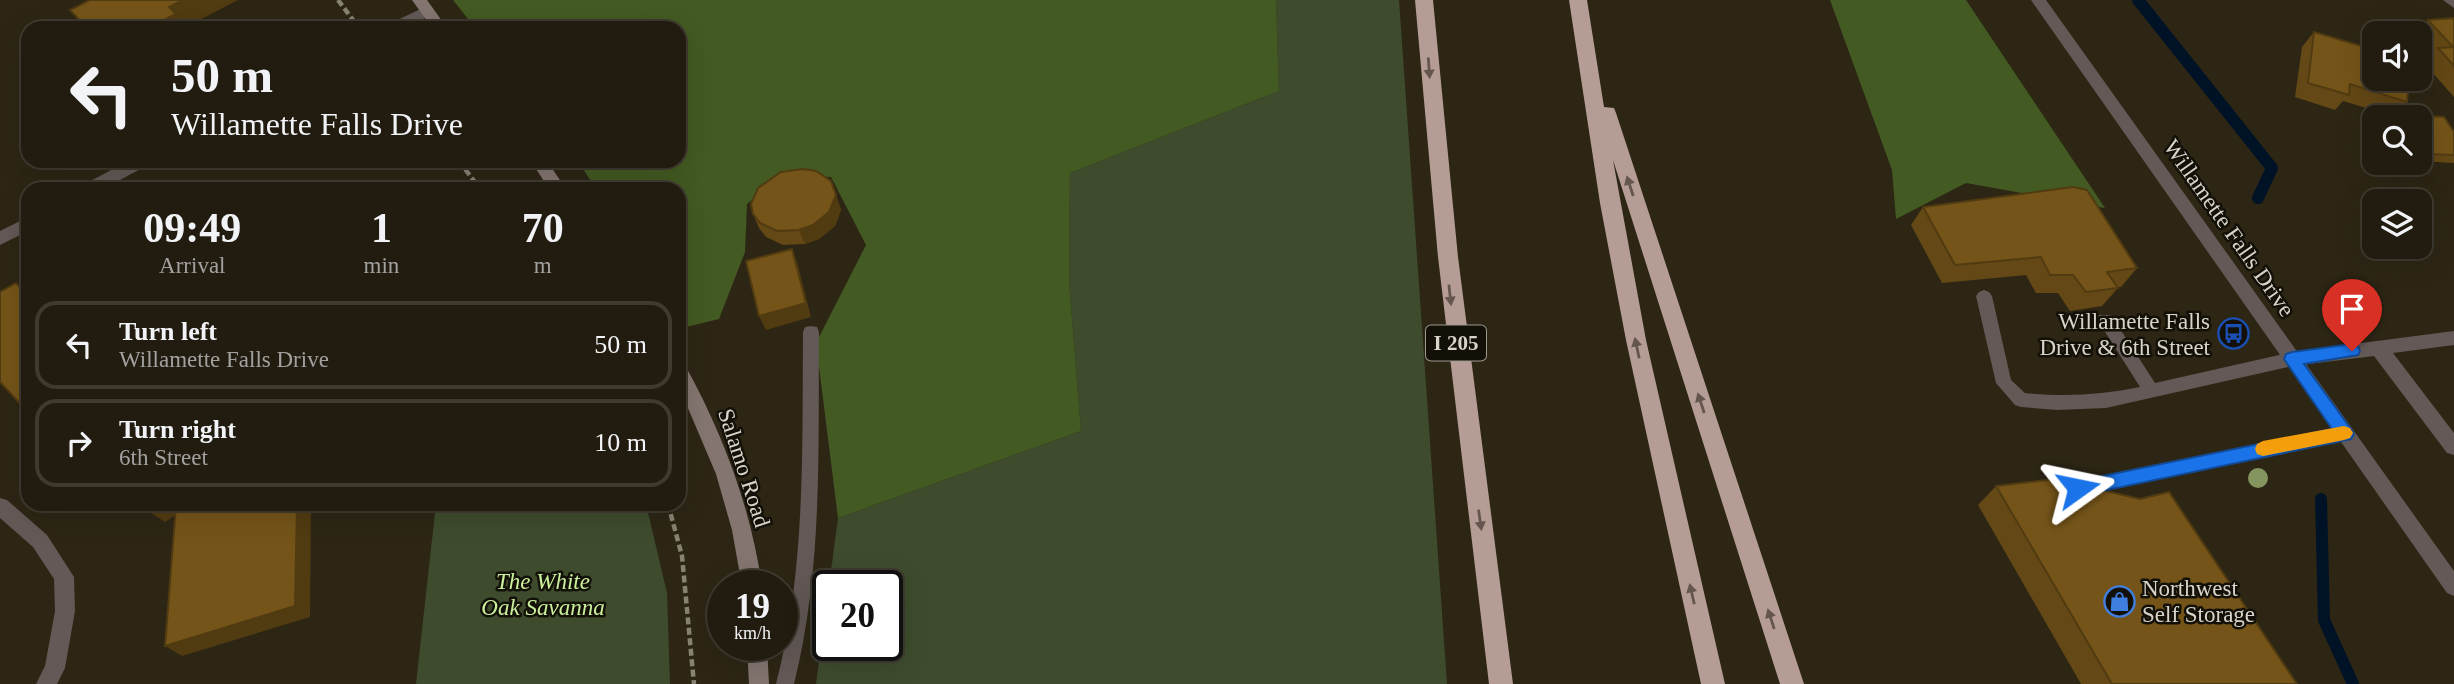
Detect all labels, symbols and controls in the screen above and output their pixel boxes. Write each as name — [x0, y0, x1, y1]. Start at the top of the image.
map controls — [2362, 21, 2432, 259]
button: sound — [2362, 21, 2432, 91]
text: 50 m — [171, 48, 273, 103]
icon: left — [56, 49, 147, 140]
one-way arrow — [1424, 57, 1435, 79]
button: search — [2362, 105, 2432, 175]
text: Willamette Falls Drive — [171, 106, 463, 142]
street label: Willamette Falls Drive — [2159, 135, 2299, 321]
one-way arrow — [1625, 176, 1635, 197]
button: layers — [2362, 189, 2432, 259]
text: 09:49 — [143, 205, 241, 251]
text: 1 — [371, 205, 392, 251]
text: 70 — [522, 205, 564, 251]
text: Arrival — [159, 253, 226, 278]
text: min — [364, 253, 399, 278]
text: m — [534, 253, 552, 278]
pin — [2322, 279, 2382, 351]
one-way arrow — [1445, 284, 1456, 306]
icon: arrive — [2333, 290, 2371, 328]
place label: Willamette Falls Drive & 6th Street — [2039, 309, 2211, 360]
text: Turn left — [119, 317, 217, 346]
bus stop icon: Willamette Falls Drive & 6th Street — [2216, 317, 2250, 351]
icon: left — [60, 326, 98, 364]
road number: I 205 — [1426, 326, 1486, 360]
text: 50 m — [594, 330, 647, 359]
one-way arrow — [1632, 337, 1643, 359]
text: Willamette Falls Drive — [119, 347, 329, 372]
one-way arrow — [1695, 392, 1706, 413]
street label: Salamo Road — [713, 406, 775, 531]
text: Turn right — [119, 415, 236, 444]
icon: right — [60, 424, 98, 462]
text: 10 m — [594, 428, 647, 457]
text: 6th Street — [119, 445, 208, 470]
position arrow — [2041, 451, 2115, 525]
one-way arrow — [1474, 509, 1485, 531]
park label: The White Oak Savanna — [481, 569, 605, 620]
speed limit sign: 20 — [812, 570, 903, 661]
place label: Northwest Self Storage — [2142, 576, 2255, 627]
one-way arrow — [1686, 583, 1697, 605]
shop icon: Northwest Self Storage — [2102, 584, 2136, 618]
text: 19 — [735, 587, 770, 626]
one-way arrow — [1765, 608, 1776, 629]
text: km/h — [734, 623, 771, 643]

